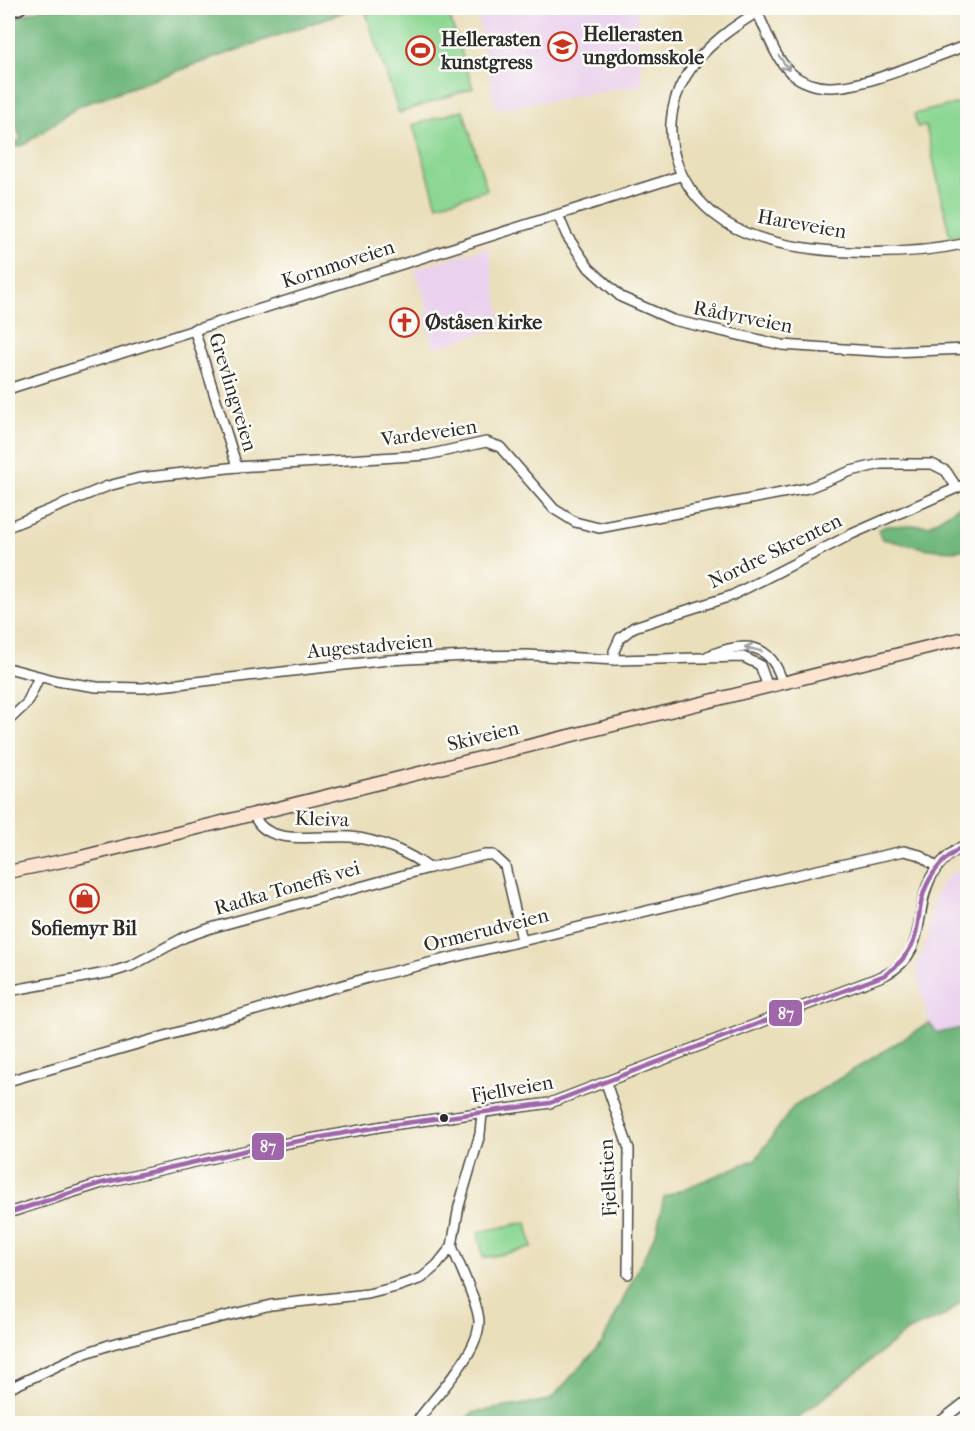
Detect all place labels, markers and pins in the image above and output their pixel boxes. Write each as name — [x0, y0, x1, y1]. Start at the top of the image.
place label: Hellerasten ungdomsskole — [582, 23, 704, 69]
place label: Hellerasten kunstgress — [440, 28, 541, 74]
school or university icon: Hellerasten ungdomsskole — [546, 30, 578, 62]
sports icon: Hellerasten kunstgress — [404, 34, 436, 66]
church icon: Øståsen kirke — [388, 306, 420, 338]
place label: Øståsen kirke — [425, 311, 542, 334]
shop icon: Sofiemyr Bil — [68, 882, 100, 914]
place label: Sofiemyr Bil — [31, 917, 137, 940]
unlabelled marker — [438, 1112, 450, 1124]

